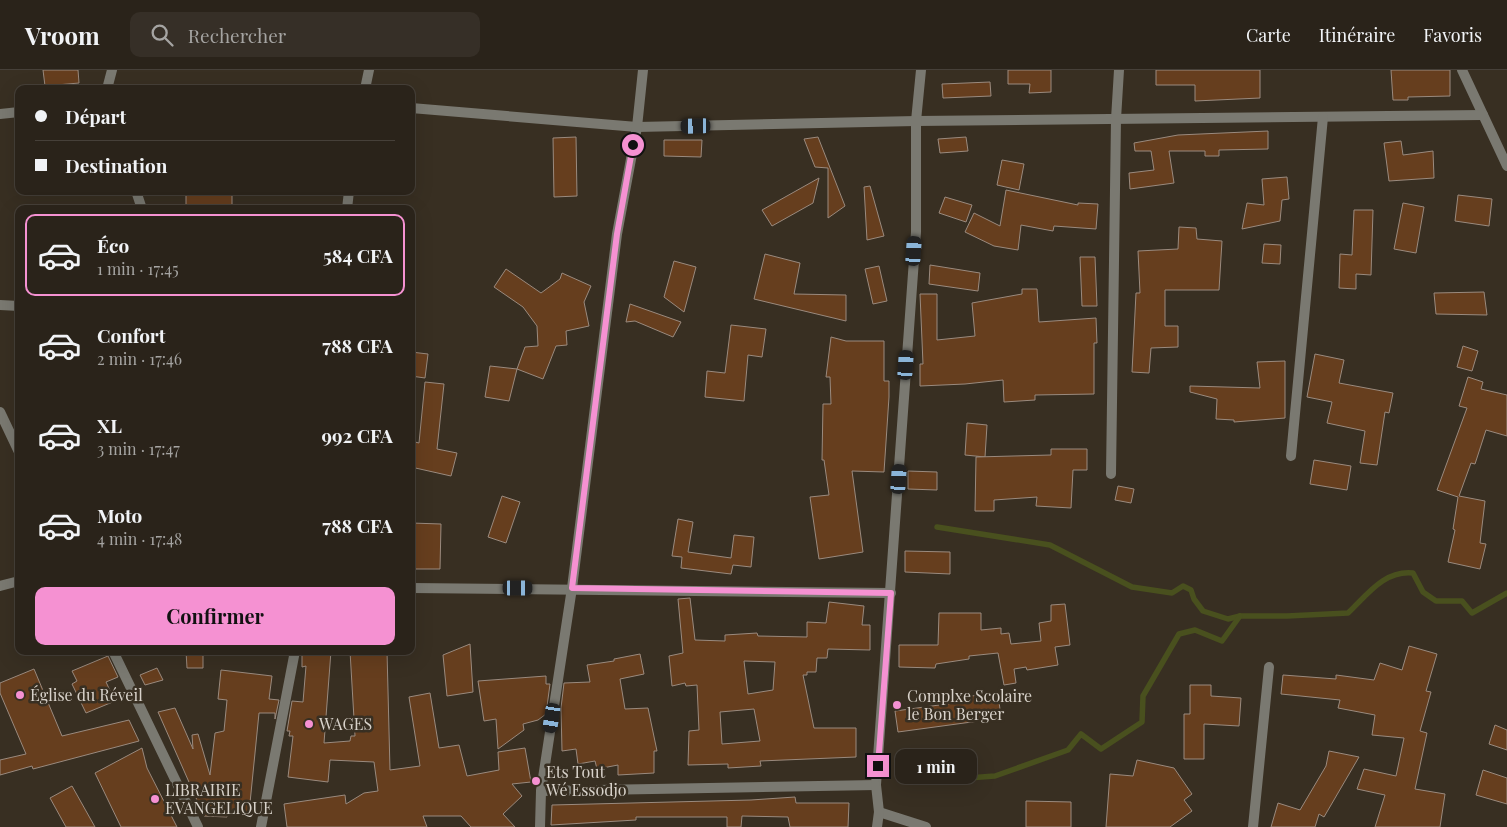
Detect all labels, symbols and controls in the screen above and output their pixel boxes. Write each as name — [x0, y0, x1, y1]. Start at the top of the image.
search box — [130, 12, 480, 57]
text: Vroom — [25, 19, 100, 51]
icon: search — [148, 21, 176, 49]
text: Rechercher — [188, 22, 286, 48]
text: Carte — [1246, 23, 1291, 47]
text: Itinéraire — [1319, 23, 1395, 47]
text: Favoris — [1423, 23, 1482, 47]
text: Départ — [65, 103, 126, 129]
car — [680, 118, 711, 134]
route start — [622, 134, 644, 156]
text: Destination — [65, 152, 167, 178]
text: Éco — [97, 232, 129, 258]
icon: car — [37, 233, 82, 278]
car — [905, 236, 922, 266]
text: 584 CFA — [323, 242, 393, 268]
text: 1 min · 17:45 — [97, 258, 179, 279]
text: Confort — [97, 322, 165, 348]
icon: car — [37, 323, 82, 368]
text: 788 CFA — [322, 332, 393, 358]
text: 2 min · 17:46 — [97, 348, 182, 369]
car — [897, 350, 914, 380]
text: XL — [97, 412, 122, 438]
icon: car — [37, 413, 82, 458]
text: 992 CFA — [322, 422, 393, 448]
text: 3 min · 17:47 — [97, 438, 180, 459]
car — [890, 464, 907, 494]
text: Moto — [97, 502, 142, 528]
icon: car — [37, 503, 82, 548]
text: 788 CFA — [322, 512, 393, 538]
text: 4 min · 17:48 — [97, 528, 182, 549]
car — [503, 581, 533, 596]
button: Confirmer — [35, 587, 395, 645]
place label: Église du Réveil — [30, 684, 143, 705]
place label: Complxe Scolaire le Bon Berger — [907, 685, 1032, 724]
marker: Église du Réveil — [14, 689, 26, 701]
marker: Complxe Scolaire le Bon Berger — [891, 699, 903, 711]
car — [542, 702, 561, 734]
place label: WAGES — [318, 713, 372, 734]
marker: WAGES — [303, 718, 315, 730]
callout: 1 min — [896, 748, 978, 784]
route end — [867, 755, 889, 777]
text: 1 min — [916, 756, 956, 777]
place label: Ets Tout Wé Essodjo — [545, 761, 627, 800]
marker: Ets Tout Wé Essodjo — [530, 775, 542, 787]
place label: LIBRAIRIE EVANGELIQUE — [165, 779, 273, 818]
marker: LIBRAIRIE EVANGELIQUE — [149, 793, 161, 805]

